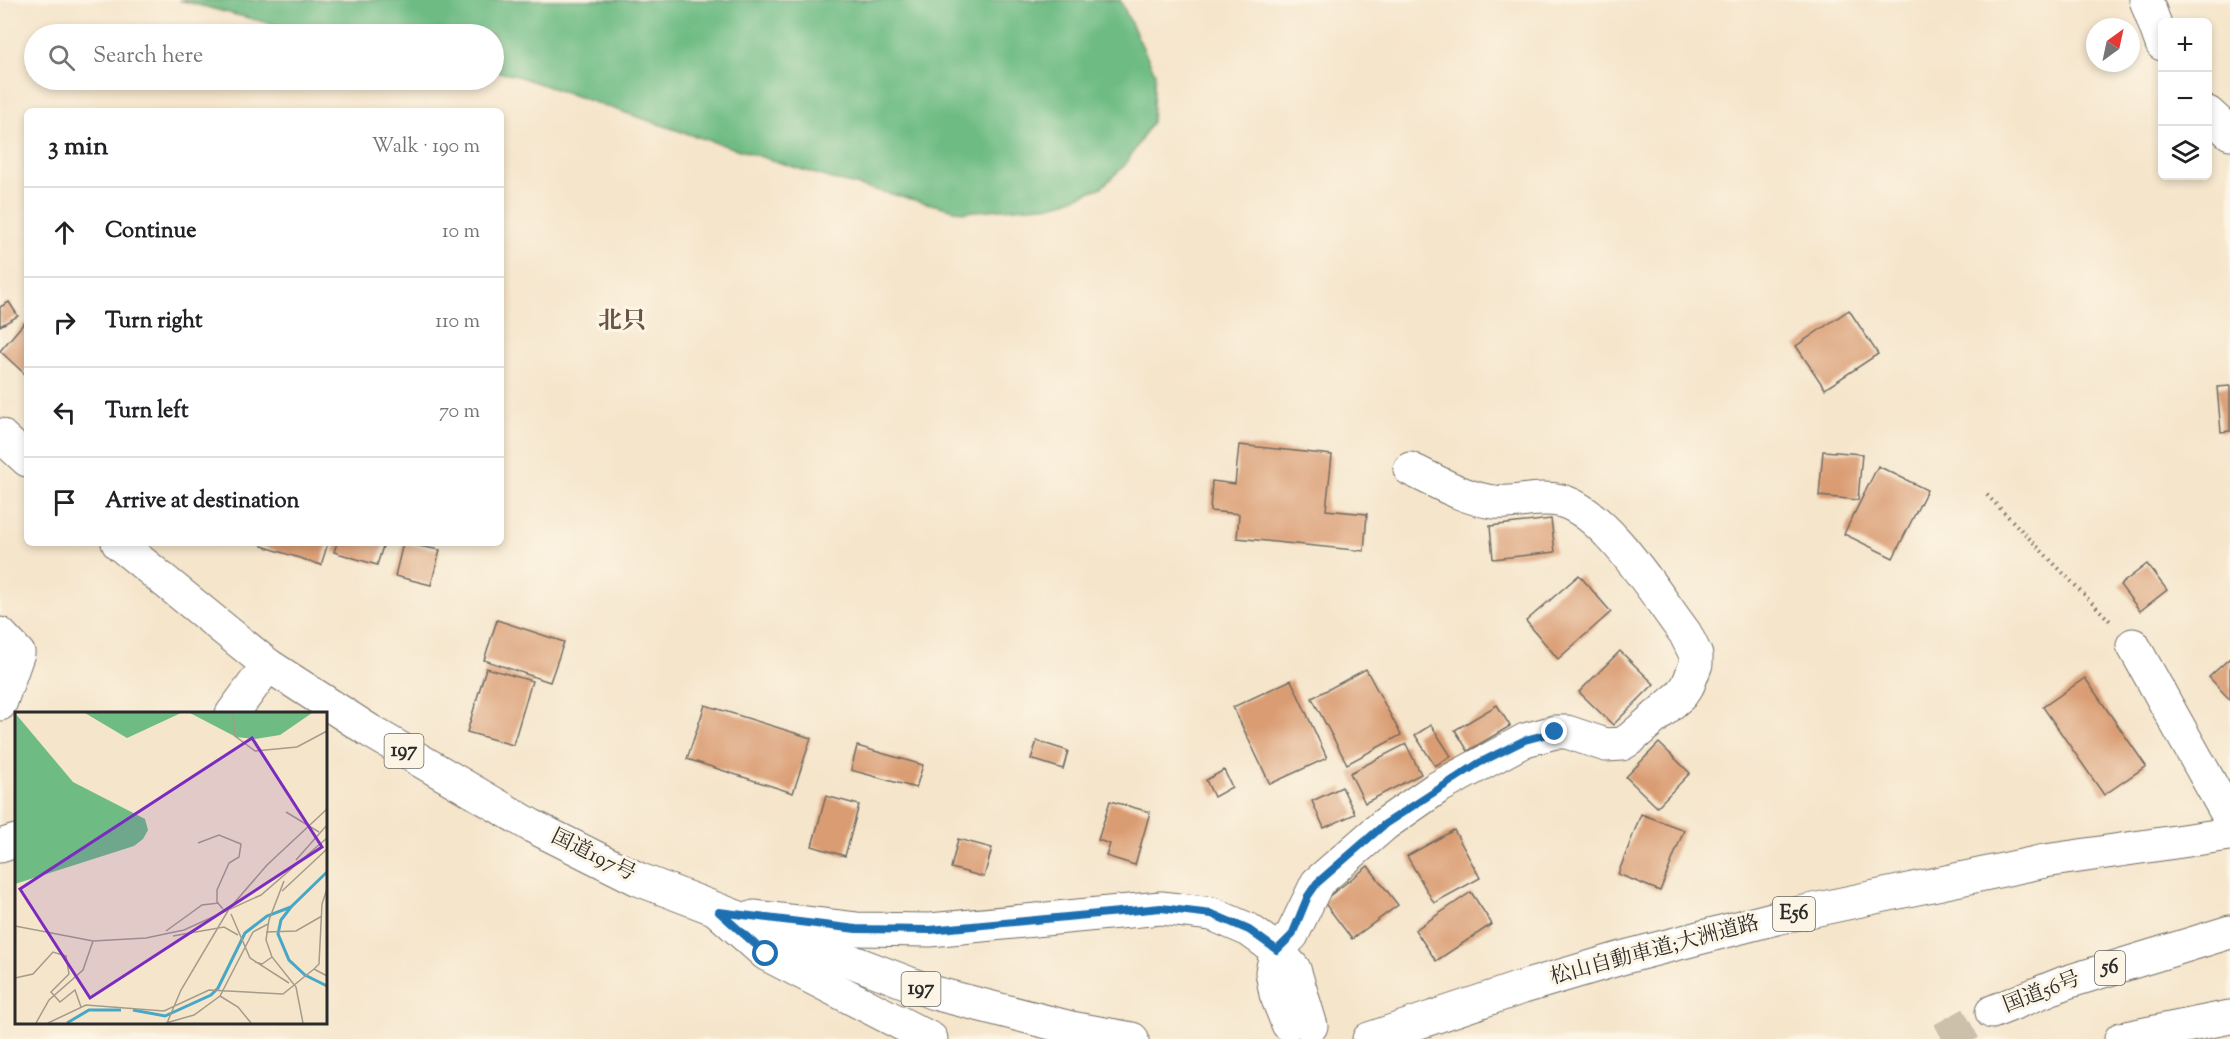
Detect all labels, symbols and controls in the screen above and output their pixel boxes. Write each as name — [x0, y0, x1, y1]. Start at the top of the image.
north arrow — [2086, 18, 2140, 72]
map controls — [2158, 18, 2212, 180]
button: + — [2158, 18, 2212, 72]
search box — [24, 24, 504, 90]
icon: search — [45, 41, 78, 74]
text: Search here — [93, 41, 203, 73]
button: − — [2158, 72, 2212, 126]
button: layers — [2158, 126, 2212, 180]
text: 3 min — [48, 129, 108, 166]
text: Walk · 190 m — [372, 133, 480, 162]
icon: ahead — [48, 216, 81, 249]
text: Continue — [105, 216, 196, 248]
text: 10 m — [442, 218, 480, 247]
district label: 北只 — [598, 305, 646, 339]
icon: right — [48, 306, 81, 339]
text: Turn right — [105, 306, 202, 338]
text: 110 m — [435, 308, 480, 337]
icon: left — [48, 396, 81, 429]
text: Turn left — [105, 396, 188, 428]
text: 70 m — [439, 398, 480, 427]
icon: arrive — [48, 486, 81, 519]
text: Arrive at destination — [105, 486, 300, 518]
inset map — [15, 712, 327, 1024]
route end — [1541, 718, 1567, 744]
road number: 197 — [384, 734, 424, 768]
street label: 国道197号 — [546, 823, 640, 889]
road number: E56 — [1773, 897, 1815, 931]
street label: 松山自動車道;大洲道路 — [1547, 909, 1763, 993]
route start — [752, 940, 778, 966]
road number: 56 — [2095, 951, 2125, 985]
street label: 国道56号 — [1999, 965, 2085, 1021]
road number: 197 — [902, 972, 940, 1006]

